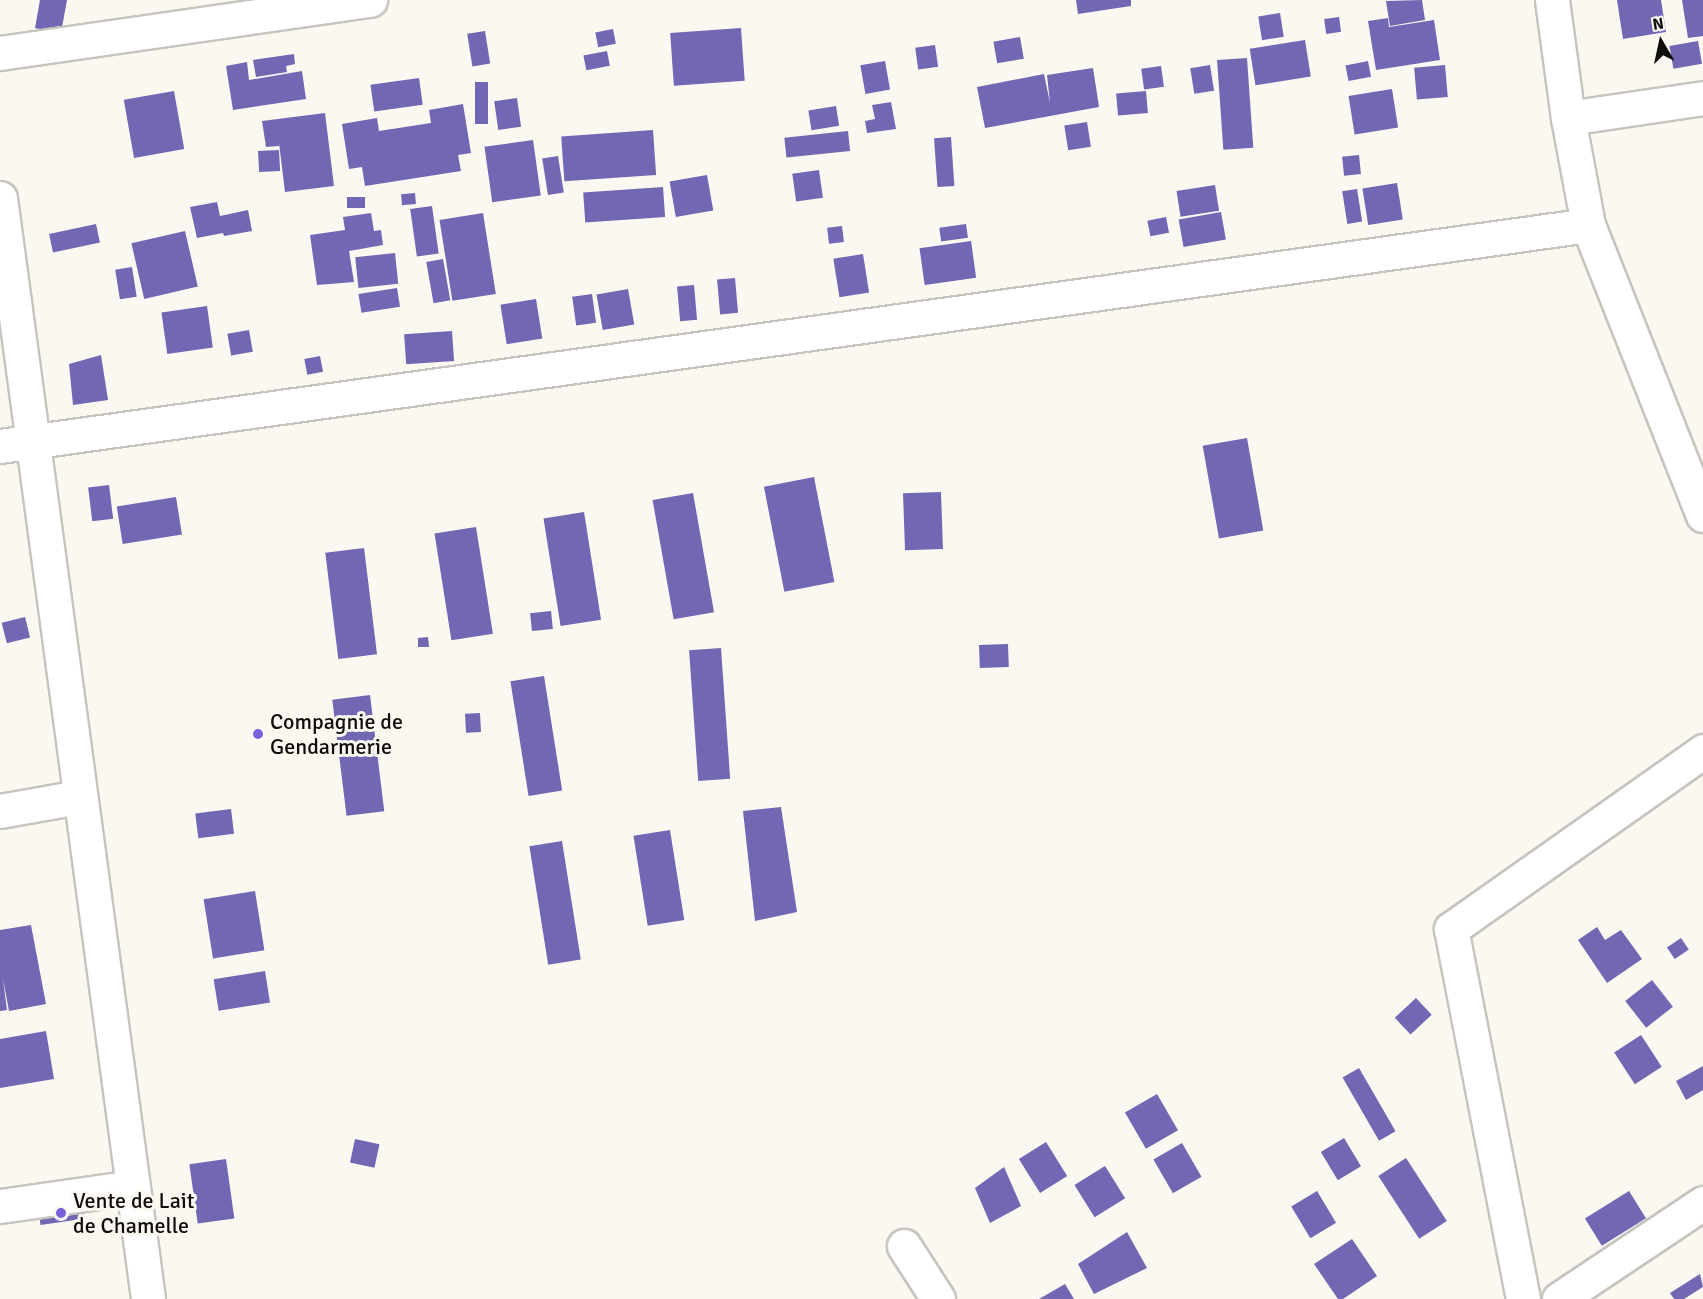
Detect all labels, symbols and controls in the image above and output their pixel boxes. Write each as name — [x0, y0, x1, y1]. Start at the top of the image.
north arrow — [1631, 12, 1691, 72]
text: N — [1651, 13, 1665, 35]
place label: Compagnie de Gendarmerie — [270, 708, 403, 760]
marker: Compagnie de Gendarmerie — [251, 727, 265, 741]
place label: Vente de Lait de Chamelle — [73, 1187, 194, 1238]
marker: Vente de Lait de Chamelle — [54, 1206, 68, 1220]

